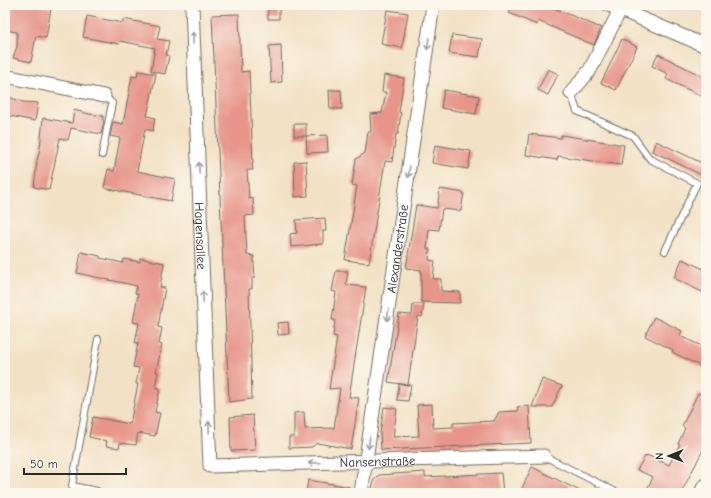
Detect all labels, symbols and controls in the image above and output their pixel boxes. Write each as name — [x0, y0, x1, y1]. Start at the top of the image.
one-way arrow — [189, 32, 197, 45]
one-way arrow — [424, 37, 432, 50]
one-way arrow — [195, 162, 203, 175]
one-way arrow — [405, 165, 413, 178]
street label: Hagensallee — [192, 202, 210, 270]
street label: Alexanderstraße — [383, 203, 411, 294]
one-way arrow — [200, 291, 207, 304]
one-way arrow — [384, 308, 392, 321]
one-way arrow — [205, 421, 212, 434]
one-way arrow — [365, 436, 373, 449]
north arrow — [649, 436, 689, 476]
scale bar — [24, 450, 126, 476]
street label: Nansenstraße — [340, 452, 416, 470]
text: N — [653, 452, 666, 460]
text: 50 m — [30, 457, 58, 471]
one-way arrow — [308, 460, 321, 467]

